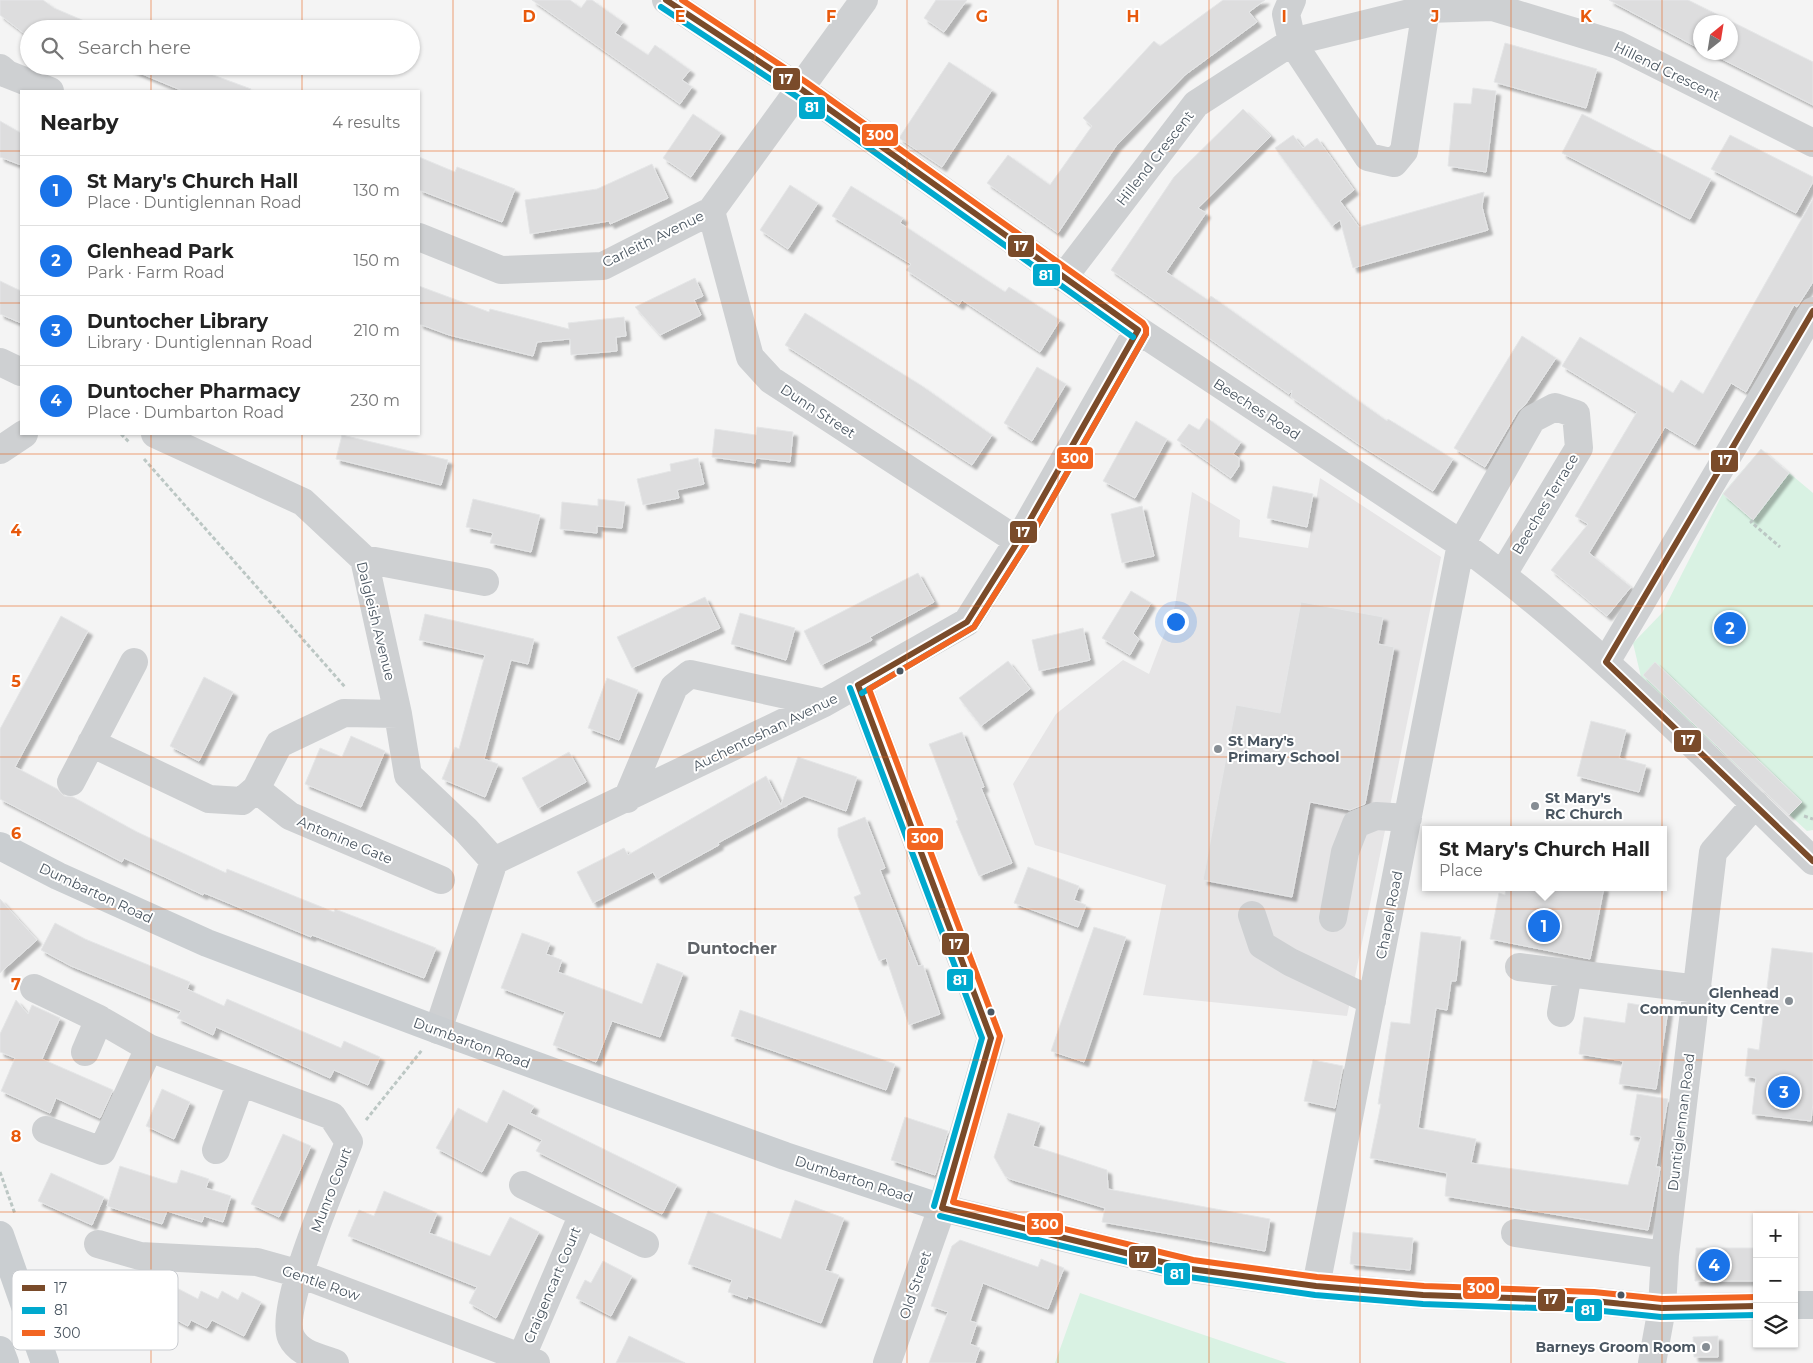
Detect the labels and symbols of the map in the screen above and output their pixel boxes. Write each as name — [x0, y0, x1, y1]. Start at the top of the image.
text: D — [522, 7, 536, 26]
text: E — [675, 7, 685, 26]
text: F — [826, 7, 836, 26]
text: G — [976, 7, 988, 26]
text: H — [1127, 7, 1139, 26]
text: I — [1281, 7, 1287, 26]
text: J — [1430, 7, 1439, 26]
text: K — [1580, 7, 1593, 26]
north arrow — [1693, 15, 1738, 60]
street label: Hillend Crescent — [1611, 38, 1723, 105]
line badge: 17 — [772, 67, 801, 91]
text: 17 — [779, 70, 793, 88]
line badge: 81 — [798, 96, 826, 120]
text: 81 — [805, 98, 819, 116]
street label: Hillend Crescent — [1112, 107, 1198, 209]
line badge: 300 — [861, 123, 899, 147]
text: 300 — [865, 126, 894, 144]
street label: Carleith Avenue — [599, 207, 707, 271]
line badge: 17 — [1007, 234, 1035, 258]
text: 17 — [1014, 237, 1028, 255]
line badge: 81 — [1032, 263, 1061, 287]
text: 81 — [1039, 266, 1053, 284]
street label: Beeches Road — [1210, 374, 1304, 444]
street label: Dunn Street — [777, 380, 859, 442]
line badge: 300 — [1056, 446, 1094, 470]
text: 300 — [1060, 449, 1089, 467]
line badge: 17 — [1710, 449, 1739, 473]
street label: Beeches Terrace — [1508, 450, 1582, 558]
text: 17 — [1718, 451, 1732, 469]
line badge: 17 — [1009, 520, 1038, 544]
text: 4 — [10, 521, 22, 540]
text: 17 — [1016, 523, 1030, 541]
street label: Dalgleish Avenue — [353, 560, 399, 682]
your location — [1163, 609, 1189, 635]
pin: 2 — [1714, 609, 1746, 647]
unlabelled marker — [895, 666, 905, 676]
text: 5 — [11, 672, 21, 691]
street label: Auchentoshan Avenue — [690, 689, 840, 775]
line badge: 17 — [1673, 729, 1702, 753]
text: 17 — [1681, 731, 1695, 749]
place label: St Mary's Primary School — [1228, 732, 1339, 766]
marker: St Mary's Primary School — [1212, 743, 1224, 755]
place label: St Mary's RC Church — [1545, 789, 1623, 823]
marker: St Mary's RC Church — [1529, 800, 1541, 812]
street label: Antonine Gate — [295, 812, 395, 868]
text: 6 — [11, 824, 21, 843]
line badge: 300 — [906, 827, 944, 851]
text: 300 — [910, 829, 939, 847]
street label: Dumbarton Road — [36, 859, 156, 927]
street label: Chapel Road — [1372, 869, 1406, 961]
pin: 1 — [1528, 907, 1560, 945]
line badge: 17 — [941, 932, 970, 956]
text: 17 — [949, 935, 963, 953]
district label: Duntocher — [687, 939, 777, 958]
line badge: 81 — [946, 968, 974, 992]
text: 81 — [953, 971, 967, 989]
text: 7 — [11, 975, 21, 994]
place label: Glenhead Community Centre — [1640, 984, 1779, 1018]
marker: Glenhead Community Centre — [1783, 995, 1795, 1007]
unlabelled marker — [986, 1007, 996, 1017]
street label: Dumbarton Road — [411, 1013, 533, 1073]
street label: Duntiglennan Road — [1664, 1052, 1698, 1192]
pin: 3 — [1768, 1073, 1800, 1111]
text: 8 — [11, 1127, 21, 1146]
street label: Munro Court — [307, 1145, 356, 1235]
street label: Dumbarton Road — [793, 1151, 915, 1207]
line badge: 300 — [1026, 1212, 1064, 1236]
text: 300 — [1030, 1215, 1059, 1233]
street label: Craigencart Court — [519, 1224, 585, 1346]
line badge: 17 — [1128, 1245, 1157, 1269]
pin: 4 — [1698, 1246, 1730, 1284]
street label: Old Street — [895, 1248, 935, 1321]
text: 17 — [1135, 1248, 1149, 1266]
street label: Gentle Row — [280, 1261, 363, 1305]
line badge: 81 — [1163, 1262, 1191, 1286]
text: 81 — [1170, 1265, 1184, 1283]
legend — [12, 1270, 178, 1350]
line badge: 300 — [1462, 1276, 1500, 1300]
text: 17 — [54, 1279, 67, 1297]
text: 300 — [1466, 1279, 1495, 1297]
line badge: 17 — [1537, 1288, 1566, 1312]
text: 17 — [1544, 1290, 1558, 1308]
unlabelled marker — [1616, 1290, 1626, 1300]
line badge: 81 — [1574, 1298, 1603, 1322]
text: 81 — [54, 1301, 68, 1319]
text: 81 — [1581, 1301, 1595, 1319]
text: 300 — [54, 1324, 80, 1342]
place label: Barneys Groom Room — [1535, 1338, 1696, 1356]
marker: Barneys Groom Room — [1700, 1341, 1712, 1353]

